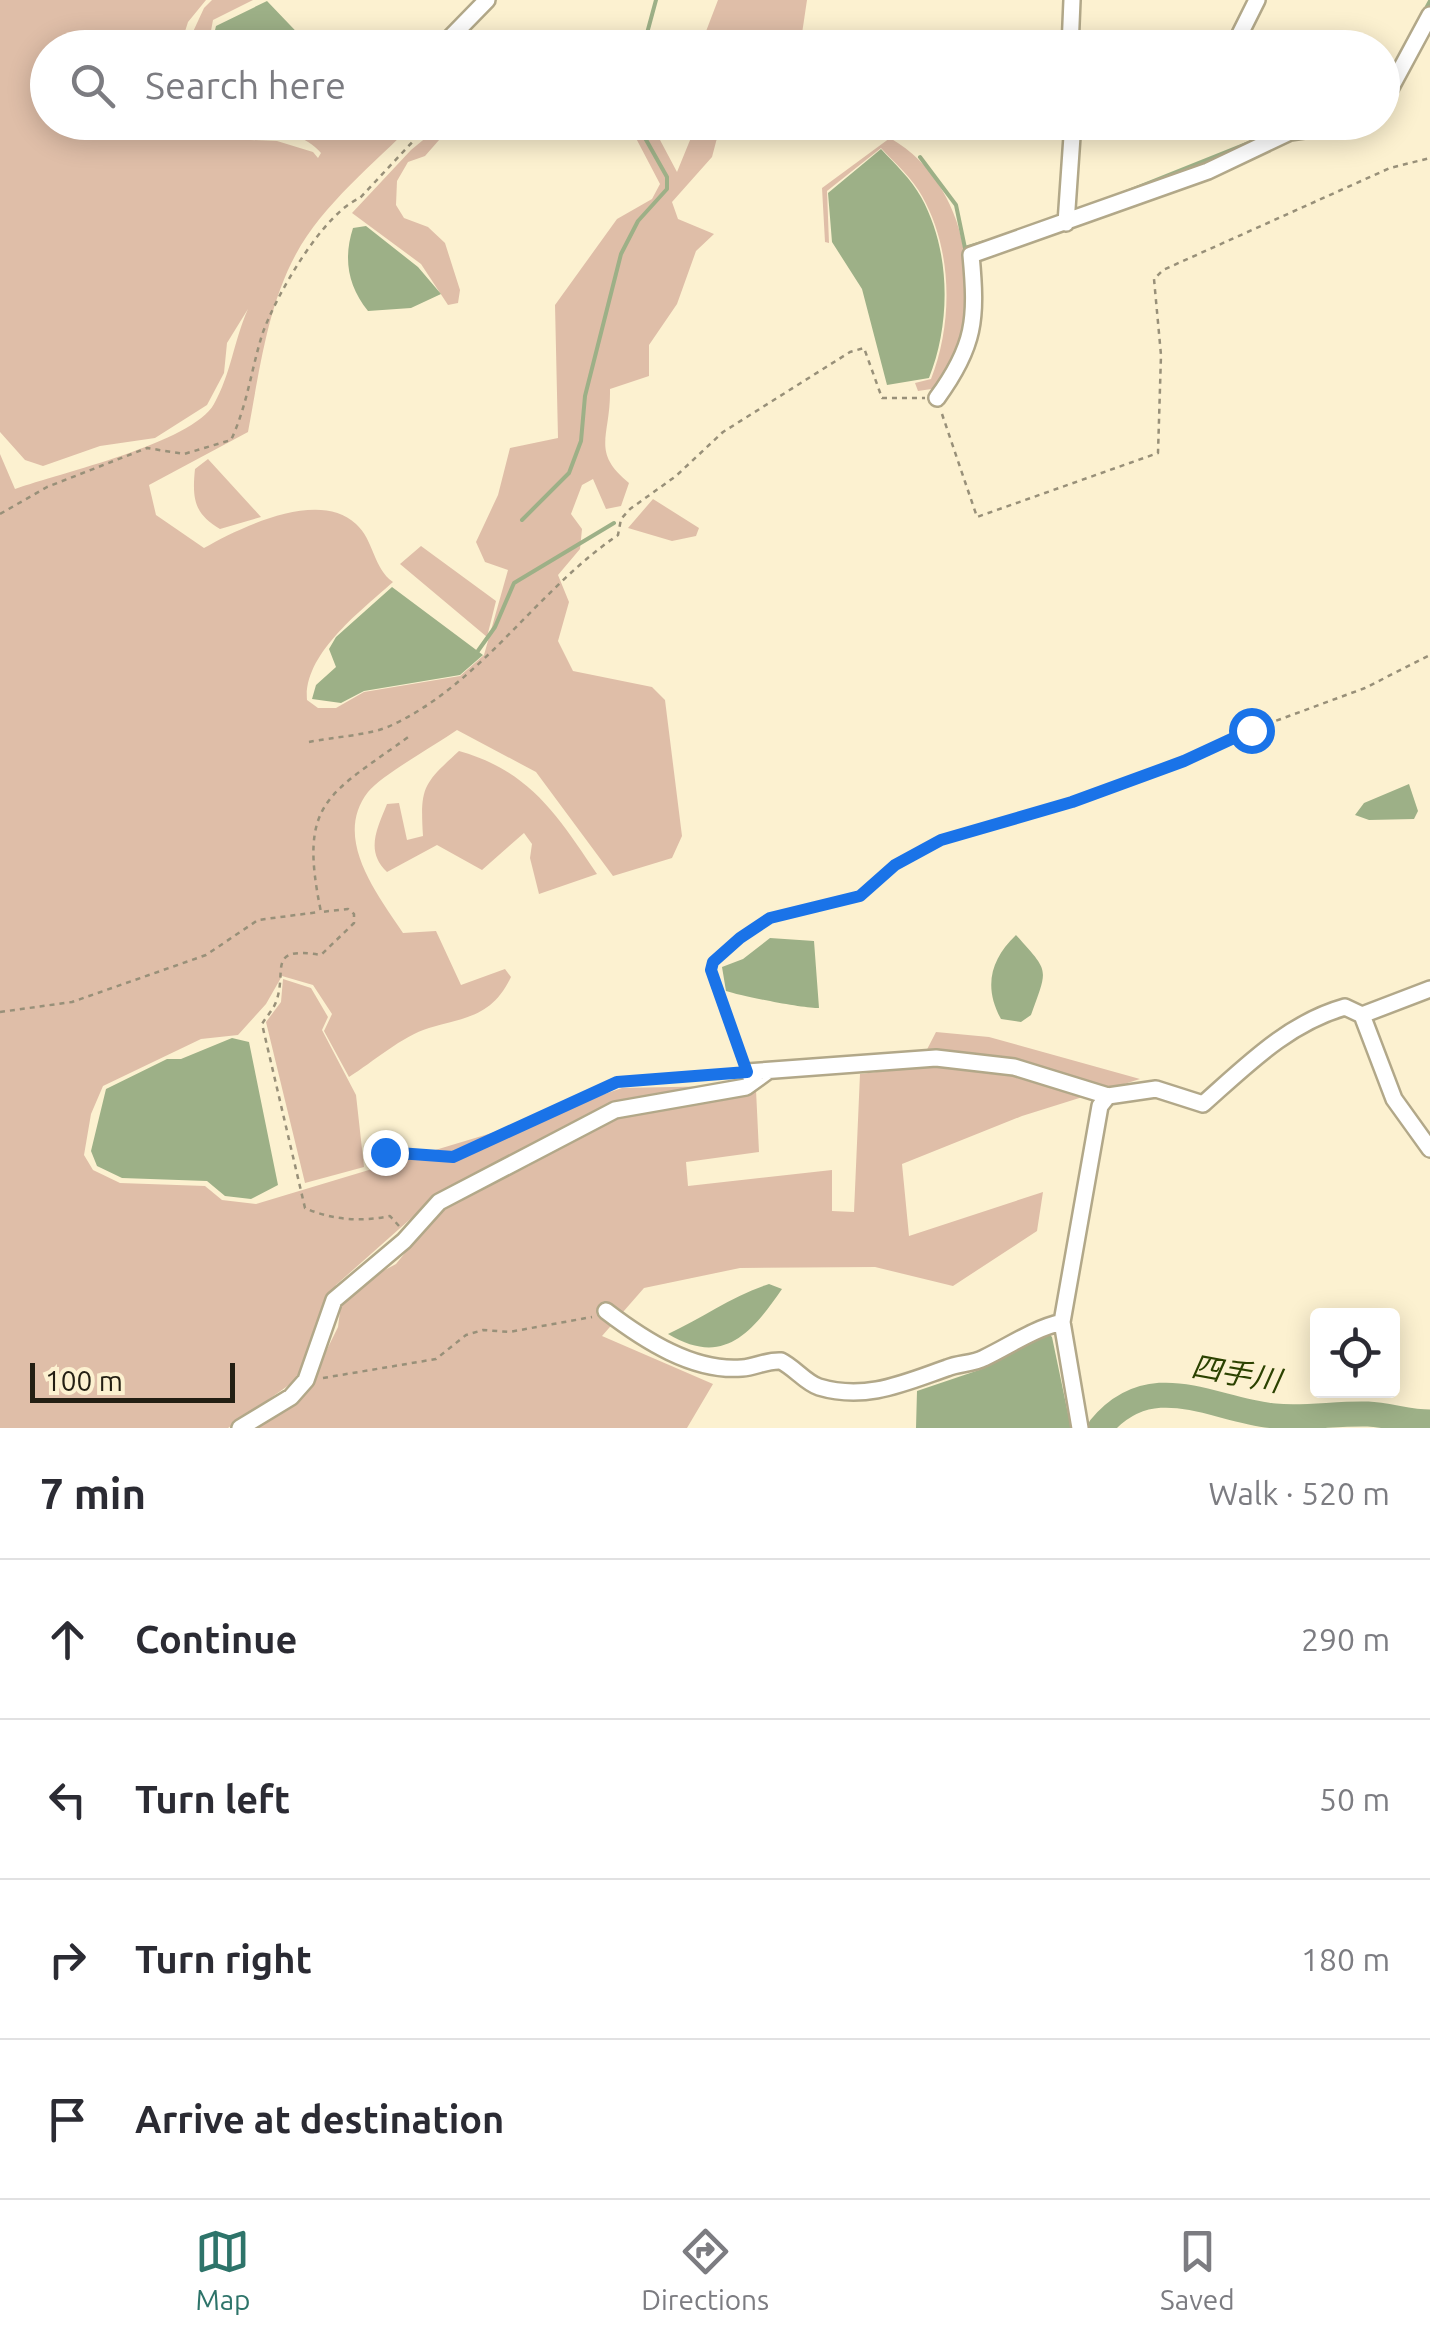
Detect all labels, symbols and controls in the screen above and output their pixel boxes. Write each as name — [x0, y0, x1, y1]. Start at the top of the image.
search box — [30, 30, 1400, 140]
icon: search — [65, 58, 120, 113]
text: Search here — [145, 64, 346, 106]
route start — [1229, 708, 1275, 754]
route end — [363, 1130, 409, 1176]
map controls — [1310, 1308, 1400, 1398]
button: locate — [1310, 1308, 1400, 1398]
water label: 四手川 — [1189, 1348, 1286, 1398]
scale bar — [30, 1358, 235, 1402]
text: 100 m — [45, 1365, 123, 1396]
text: 7 min — [40, 1470, 146, 1517]
text: Walk · 520 m — [1208, 1475, 1390, 1511]
icon: ahead — [40, 1612, 95, 1667]
text: Continue — [135, 1618, 297, 1660]
text: 290 m — [1301, 1621, 1390, 1657]
icon: left — [40, 1772, 95, 1827]
text: Turn left — [135, 1778, 290, 1820]
text: 50 m — [1319, 1781, 1390, 1817]
icon: right — [40, 1932, 95, 1987]
text: Turn right — [135, 1938, 312, 1980]
text: 180 m — [1301, 1941, 1390, 1977]
icon: arrive — [40, 2092, 95, 2147]
text: Arrive at destination — [135, 2098, 504, 2140]
tab: Map — [195, 2224, 251, 2315]
tab: Directions — [641, 2224, 769, 2315]
tab: Saved — [1160, 2224, 1235, 2315]

